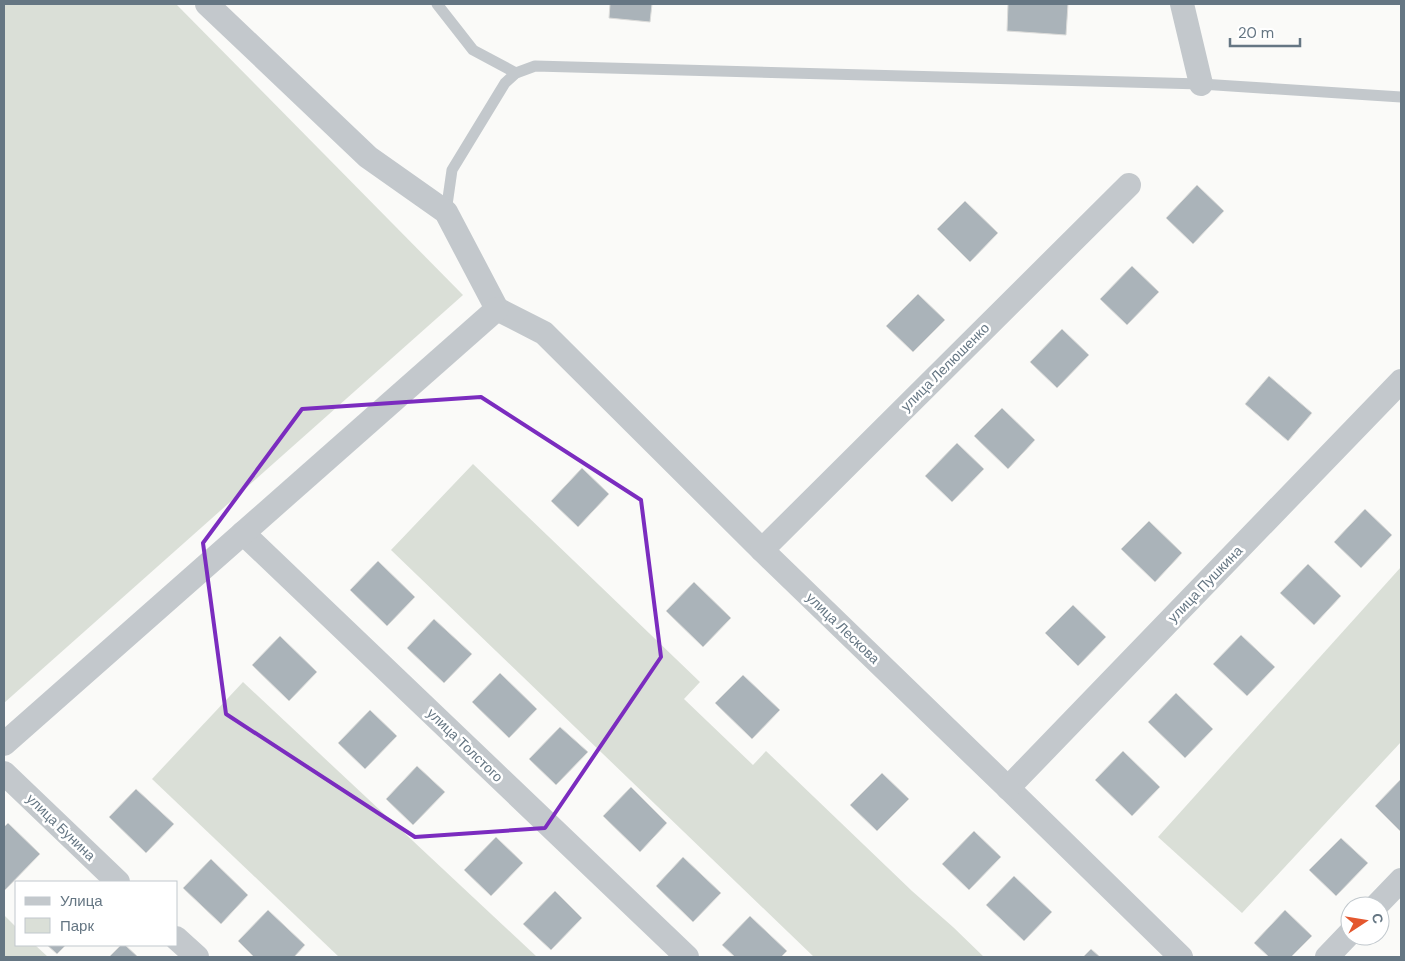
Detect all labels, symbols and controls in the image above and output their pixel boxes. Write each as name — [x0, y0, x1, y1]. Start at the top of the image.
scale bar — [1230, 15, 1300, 47]
text: 20 m — [1238, 23, 1274, 43]
street label: улица Лелюшенко — [897, 319, 993, 415]
street label: улица Пушкина — [1164, 542, 1246, 626]
street label: улица Лескова — [802, 588, 884, 668]
street label: улица Толстого — [423, 704, 507, 786]
street label: улица Бунина — [23, 790, 99, 865]
legend — [15, 881, 178, 946]
text: Улица — [60, 891, 103, 911]
north arrow — [1340, 896, 1390, 946]
text: С — [1368, 911, 1388, 925]
text: Парк — [60, 916, 94, 936]

